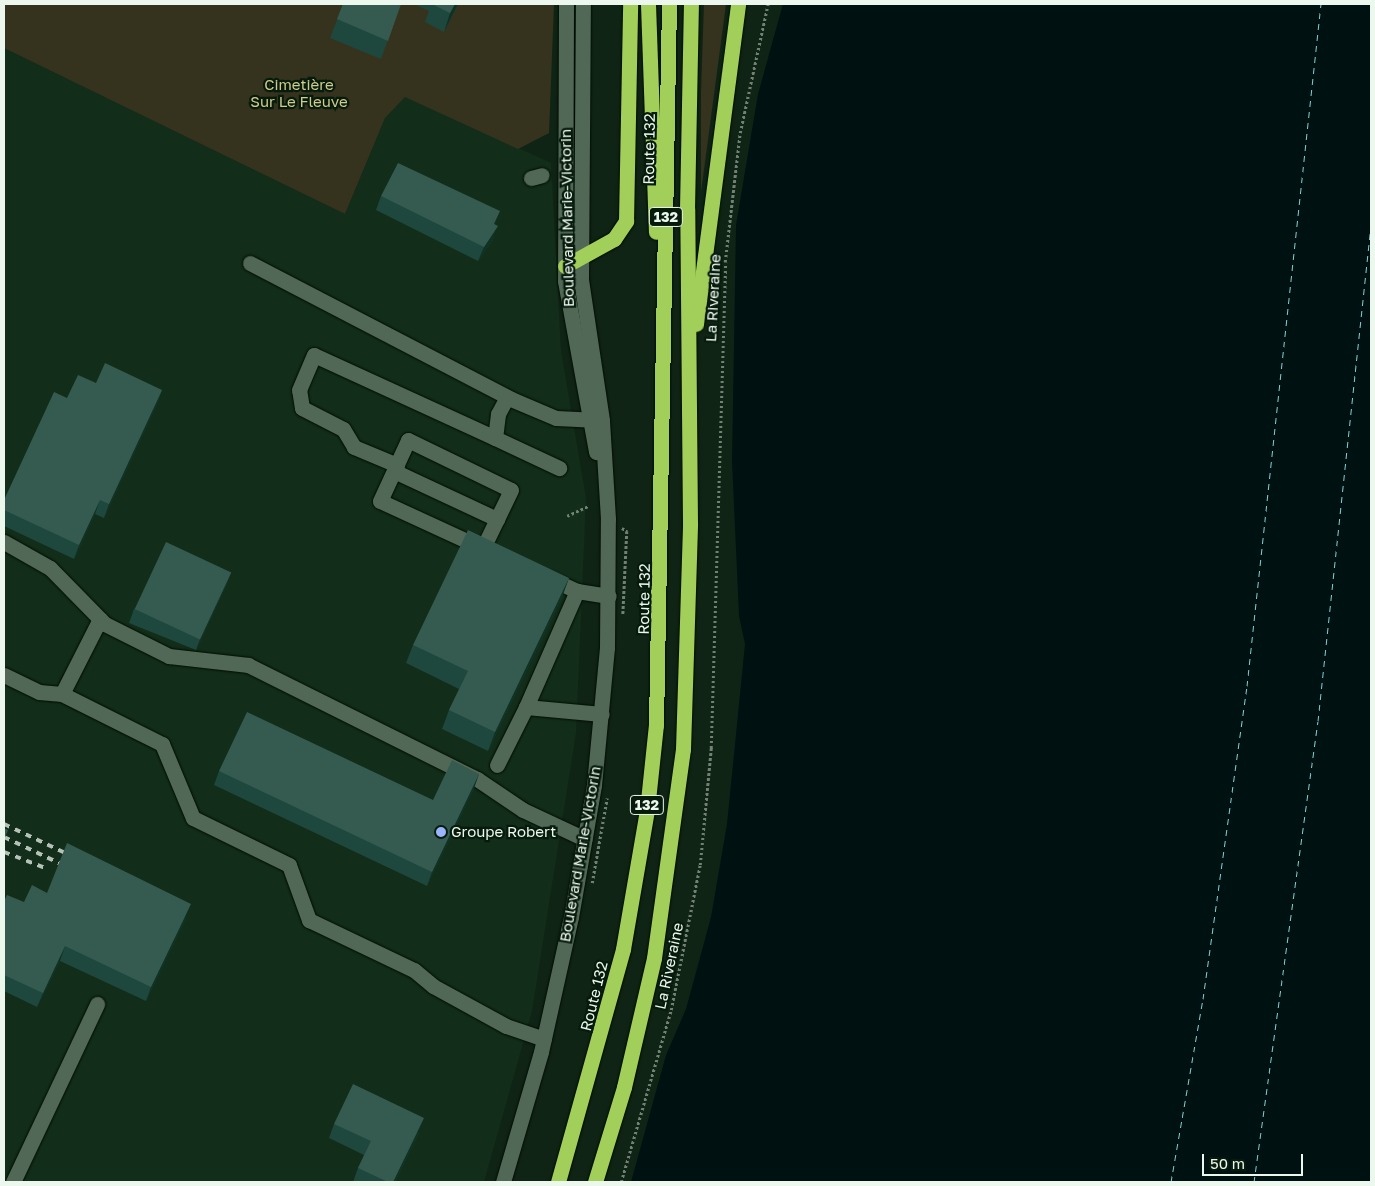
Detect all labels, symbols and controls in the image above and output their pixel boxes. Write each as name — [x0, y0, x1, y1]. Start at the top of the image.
park label: Cimetière Sur Le Fleuve — [250, 75, 348, 110]
street label: Route 132 — [639, 113, 659, 185]
street label: Boulevard Marie-Victorin — [556, 129, 578, 307]
road number: 132 — [648, 206, 684, 228]
street label: La Riveraine — [702, 254, 724, 342]
street label: Route 132 — [634, 563, 654, 635]
street label: Boulevard Marie-Victorin — [556, 765, 604, 943]
road number: 132 — [630, 794, 664, 816]
place label: Groupe Robert — [451, 823, 556, 841]
marker: Groupe Robert — [435, 826, 447, 838]
street label: La Riveraine — [651, 921, 687, 1011]
street label: Route 132 — [577, 959, 611, 1033]
scale bar — [1205, 1144, 1306, 1176]
text: 50 m — [1210, 1154, 1245, 1172]

